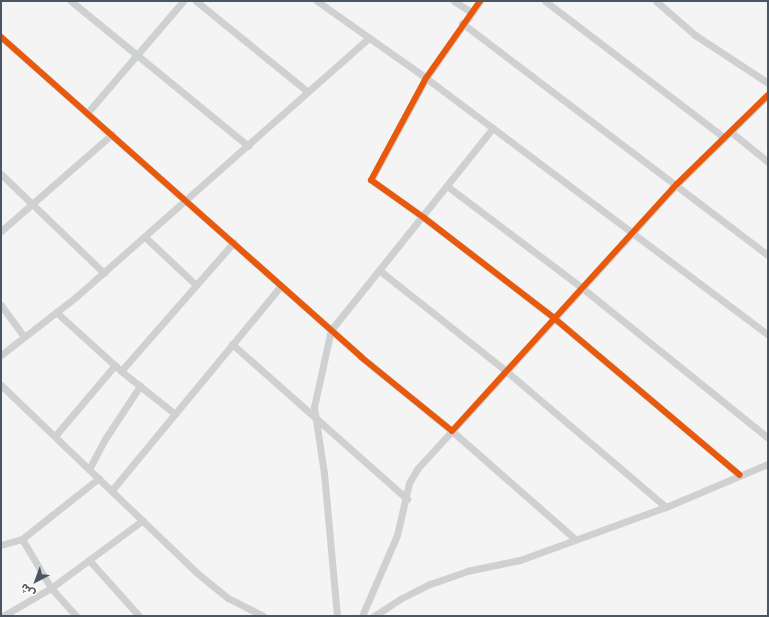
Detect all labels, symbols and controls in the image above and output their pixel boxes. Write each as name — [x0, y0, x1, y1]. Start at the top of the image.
north arrow — [16, 561, 56, 601]
text: ش — [18, 581, 38, 600]

